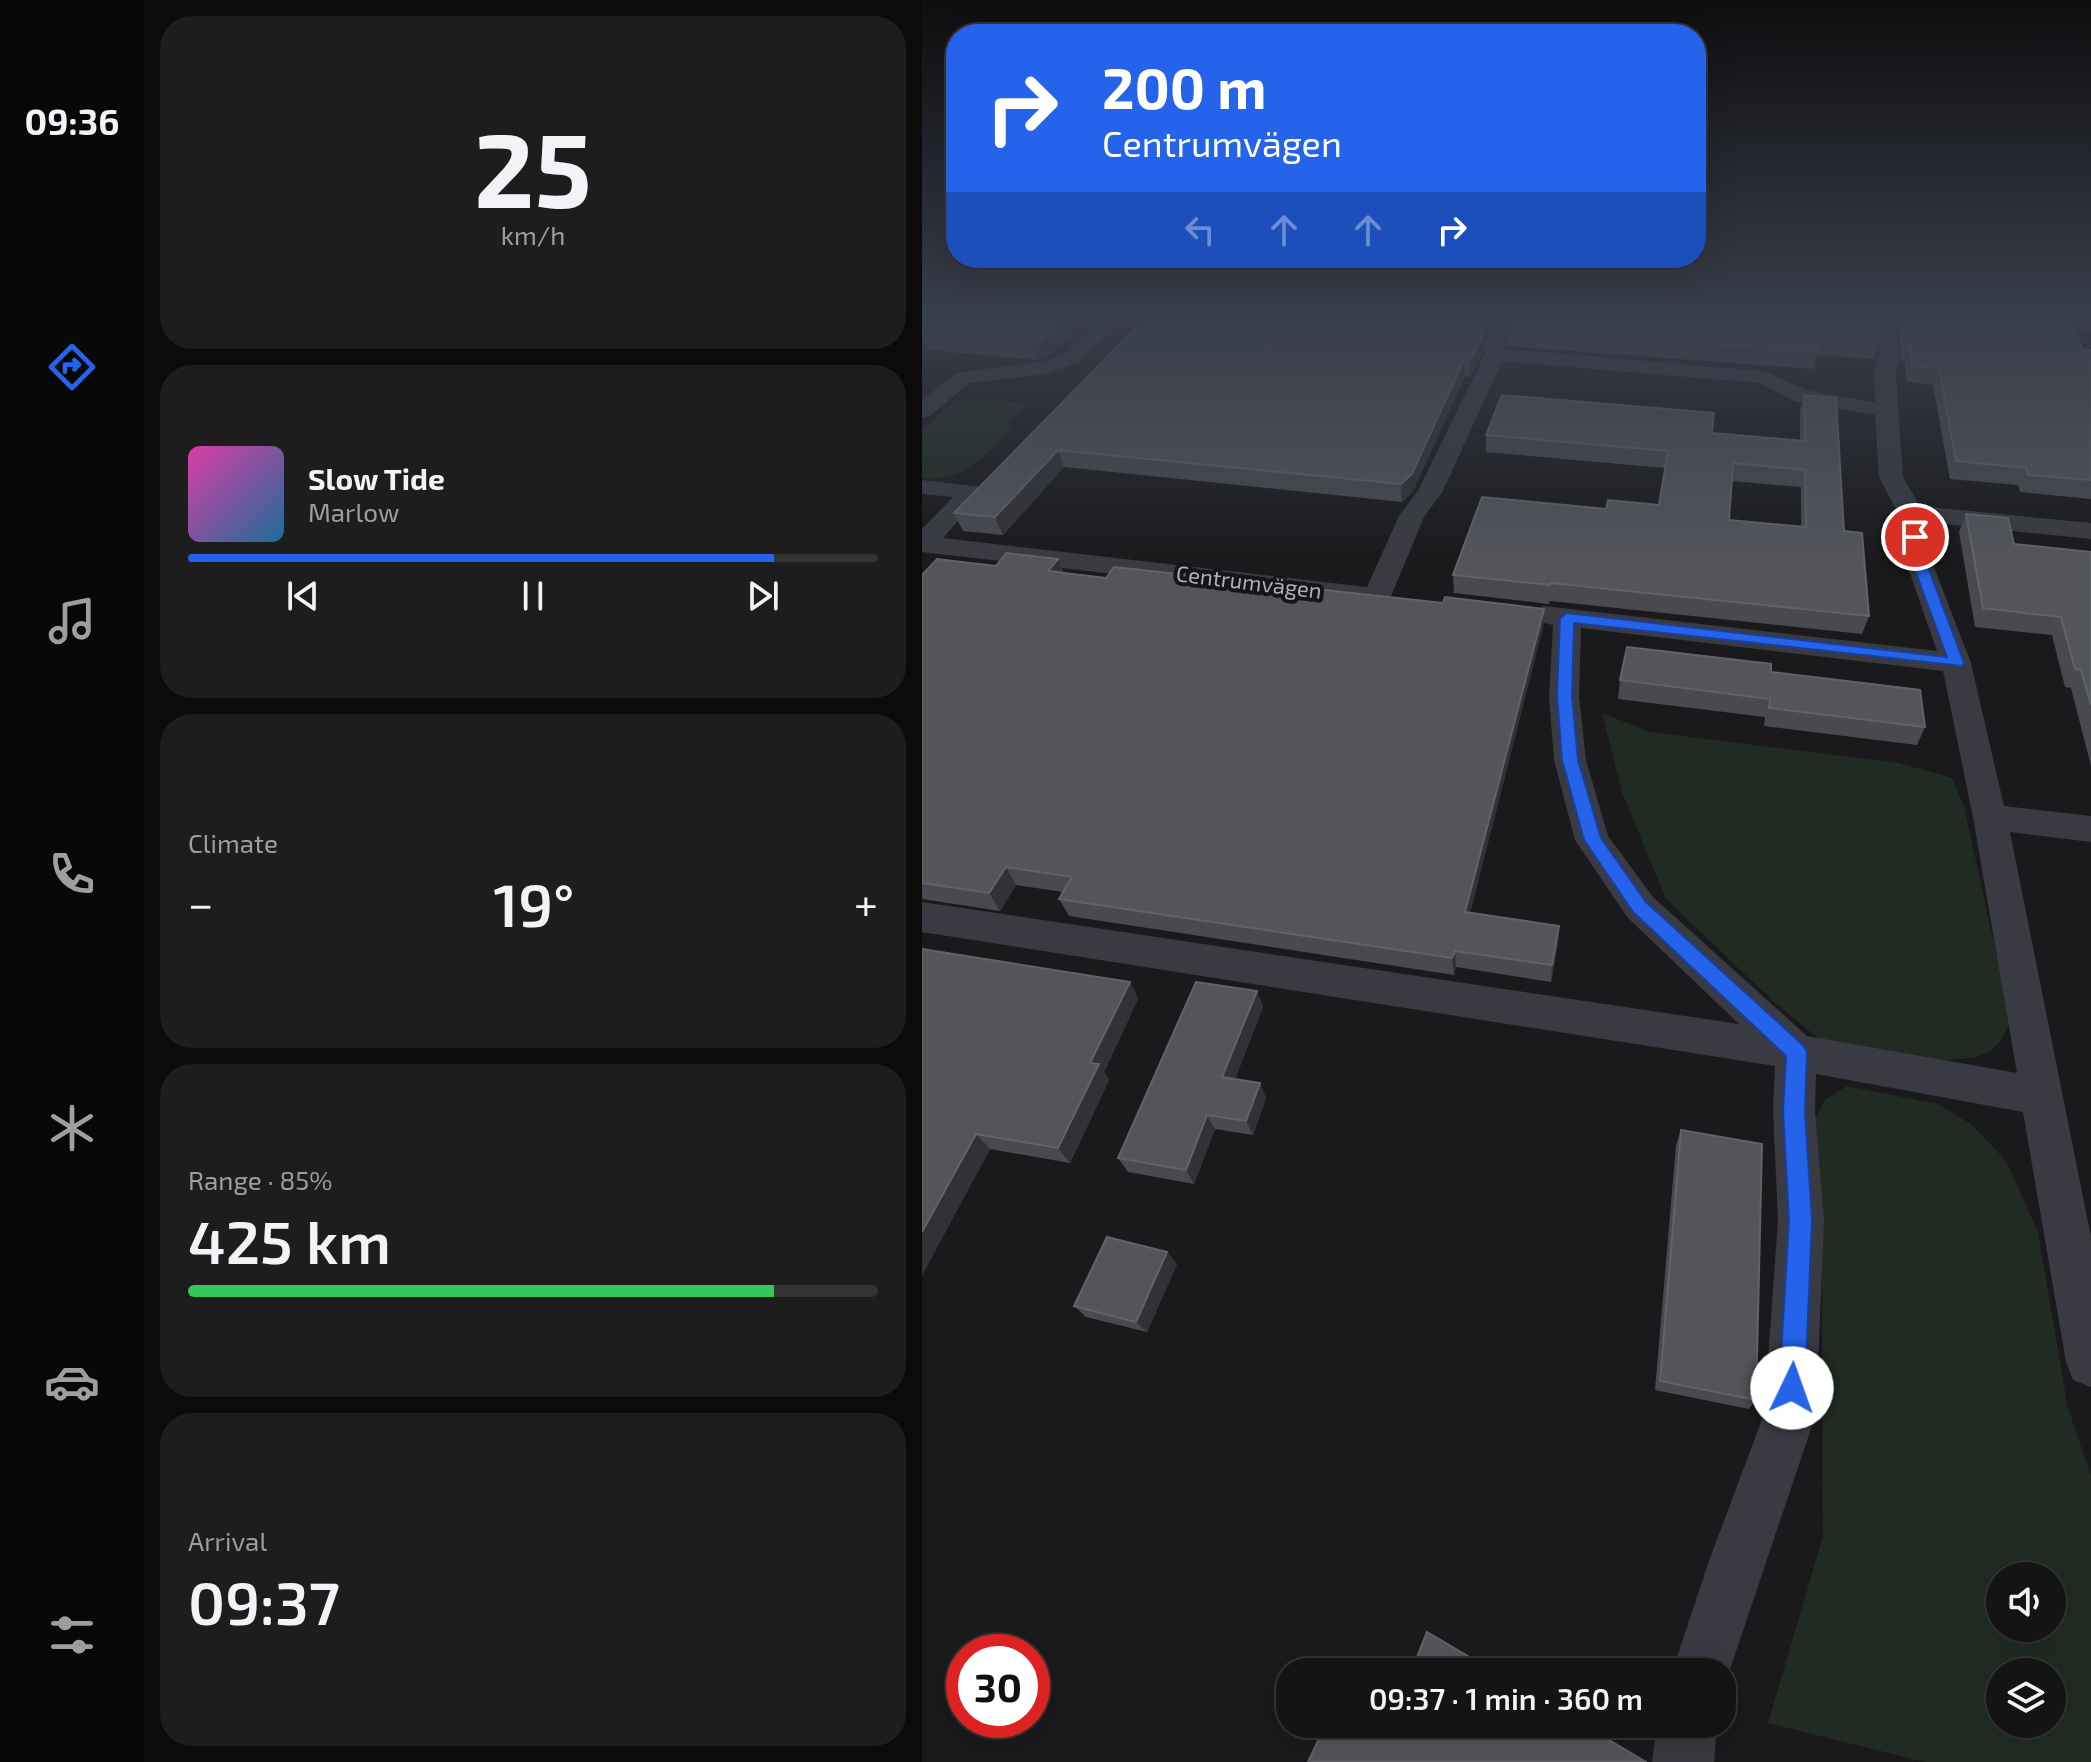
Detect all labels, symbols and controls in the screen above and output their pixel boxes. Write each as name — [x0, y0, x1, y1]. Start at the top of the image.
text: 200 m — [1102, 53, 1267, 120]
icon: right — [970, 56, 1074, 160]
text: 09:36 — [25, 99, 119, 142]
text: 25 — [474, 104, 592, 229]
text: Centrumvägen — [1102, 121, 1342, 164]
icon: left — [1178, 208, 1222, 252]
icon: ahead — [1262, 208, 1306, 252]
icon: ahead — [1346, 208, 1390, 252]
icon: right — [1430, 208, 1474, 252]
text: km/h — [501, 219, 565, 250]
icon: directions — [44, 339, 100, 395]
text: Slow Tide — [308, 460, 445, 496]
text: Marlow — [308, 496, 399, 527]
pin — [1881, 503, 1949, 571]
icon: arrive — [1893, 515, 1937, 559]
street label: Centrumvägen — [1175, 559, 1323, 603]
icon: previous — [281, 574, 325, 618]
icon: pause — [511, 574, 555, 618]
icon: next — [741, 574, 785, 618]
icon: music — [44, 593, 100, 649]
text: Climate — [188, 827, 278, 858]
icon: phone — [44, 846, 100, 902]
text: 19° — [493, 867, 574, 939]
text: − — [188, 876, 214, 929]
text: + — [854, 876, 878, 929]
icon: climate — [44, 1100, 100, 1156]
text: Range · 85% — [188, 1164, 333, 1195]
text: 425 km — [188, 1204, 391, 1276]
position arrow — [1750, 1346, 1834, 1430]
icon: car — [44, 1354, 100, 1410]
text: Arrival — [188, 1525, 267, 1556]
map controls — [1986, 1562, 2066, 1738]
button: sound — [1986, 1562, 2066, 1642]
text: 09:37 — [188, 1565, 340, 1637]
icon: filters — [44, 1607, 100, 1663]
speed limit sign: 30 — [946, 1634, 1050, 1738]
button: layers — [1986, 1658, 2066, 1738]
text: 09:37 · 1 min · 360 m — [1369, 1680, 1643, 1716]

